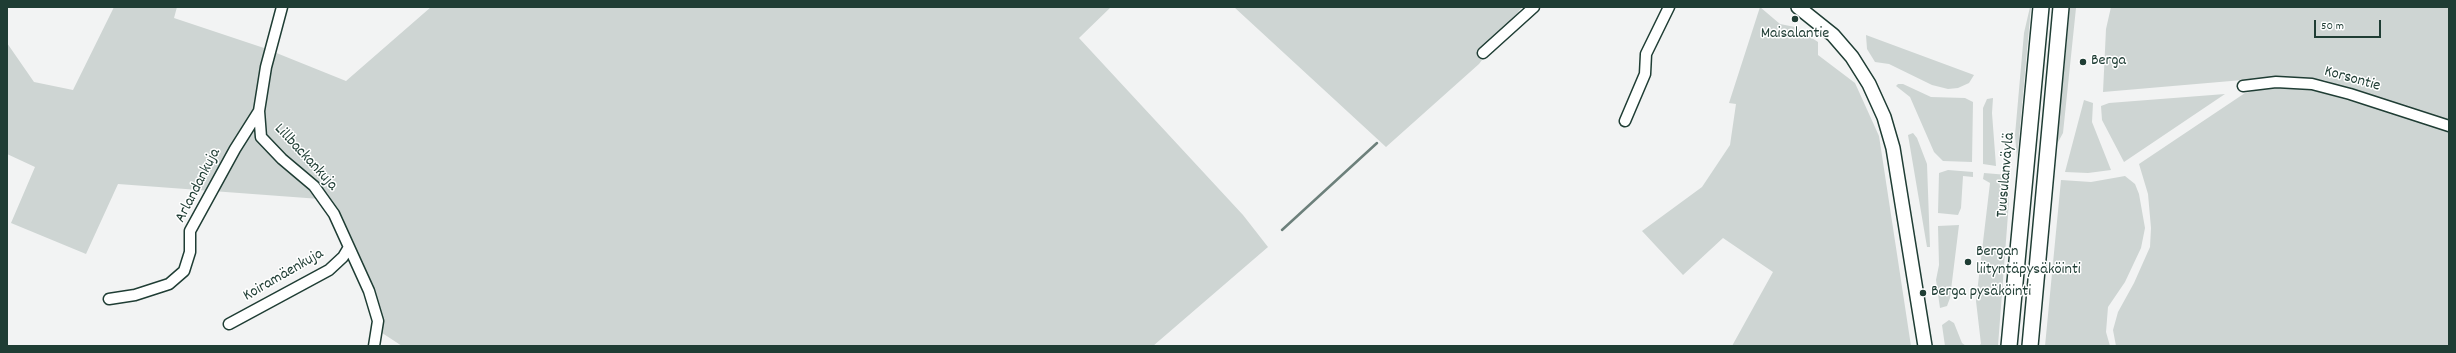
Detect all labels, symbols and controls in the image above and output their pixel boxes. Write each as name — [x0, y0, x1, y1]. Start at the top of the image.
scale bar — [2316, 12, 2383, 38]
marker: Maisalantie — [1790, 14, 1800, 24]
text: 50 m — [2321, 18, 2344, 35]
place label: Maisalantie — [1761, 25, 1829, 45]
place label: Berga — [2091, 52, 2126, 72]
marker: Berga — [2078, 57, 2088, 67]
street label: Korsontie — [2322, 63, 2382, 97]
street label: Lillbackankuja — [269, 121, 341, 195]
street label: Tuusulanväylä — [1994, 132, 2020, 218]
street label: Arlandankuja — [172, 146, 226, 226]
place label: Bergan liityntäpysäköinti — [1976, 243, 2081, 281]
street label: Koiramäenkuja — [240, 245, 328, 307]
marker: Bergan liityntäpysäköinti — [1963, 257, 1973, 267]
place label: Berga pysäköinti — [1931, 283, 2031, 303]
marker: Berga pysäköinti — [1918, 288, 1928, 298]

